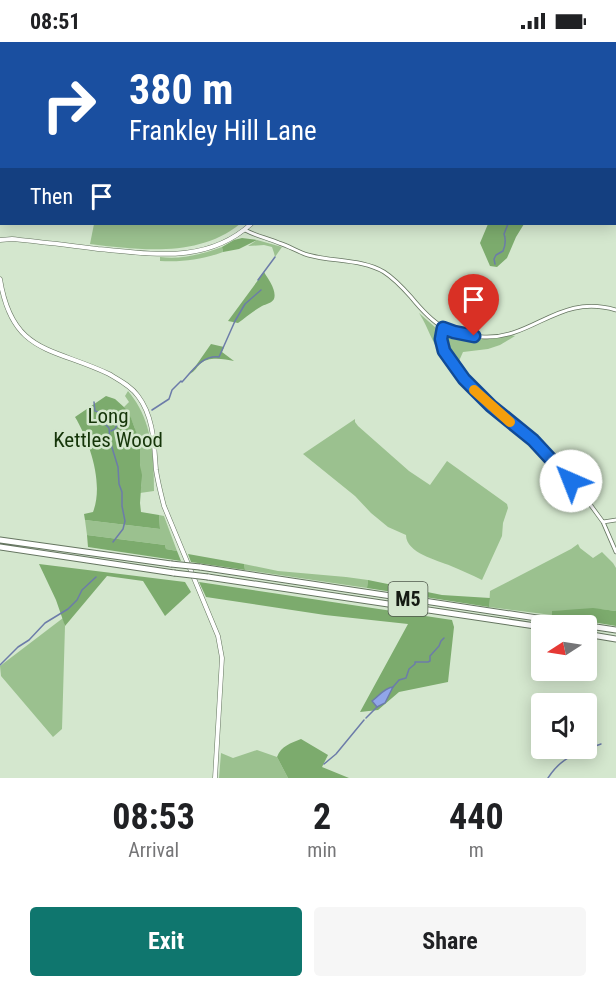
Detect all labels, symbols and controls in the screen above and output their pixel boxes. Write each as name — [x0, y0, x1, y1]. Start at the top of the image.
text: 08:51 — [30, 9, 81, 34]
text: 380 m — [129, 65, 234, 114]
icon: right — [30, 66, 108, 144]
text: Frankley Hill Lane — [129, 115, 317, 147]
icon: arrive — [85, 180, 118, 213]
text: Then — [30, 184, 73, 209]
pin — [448, 274, 499, 336]
icon: arrive — [457, 283, 490, 316]
park label: Long Kettles Wood — [53, 404, 163, 452]
position arrow — [539, 449, 603, 513]
road number: M5 — [388, 582, 428, 616]
north arrow — [531, 615, 597, 681]
map controls — [531, 615, 597, 759]
button: sound — [531, 693, 597, 759]
text: 08:53 — [112, 796, 195, 838]
text: 2 — [313, 796, 331, 838]
text: 440 — [449, 796, 504, 838]
text: Arrival — [128, 838, 179, 862]
text: min — [307, 838, 337, 862]
text: m — [469, 838, 484, 862]
button: Exit — [30, 907, 302, 976]
button: Share — [314, 907, 586, 976]

